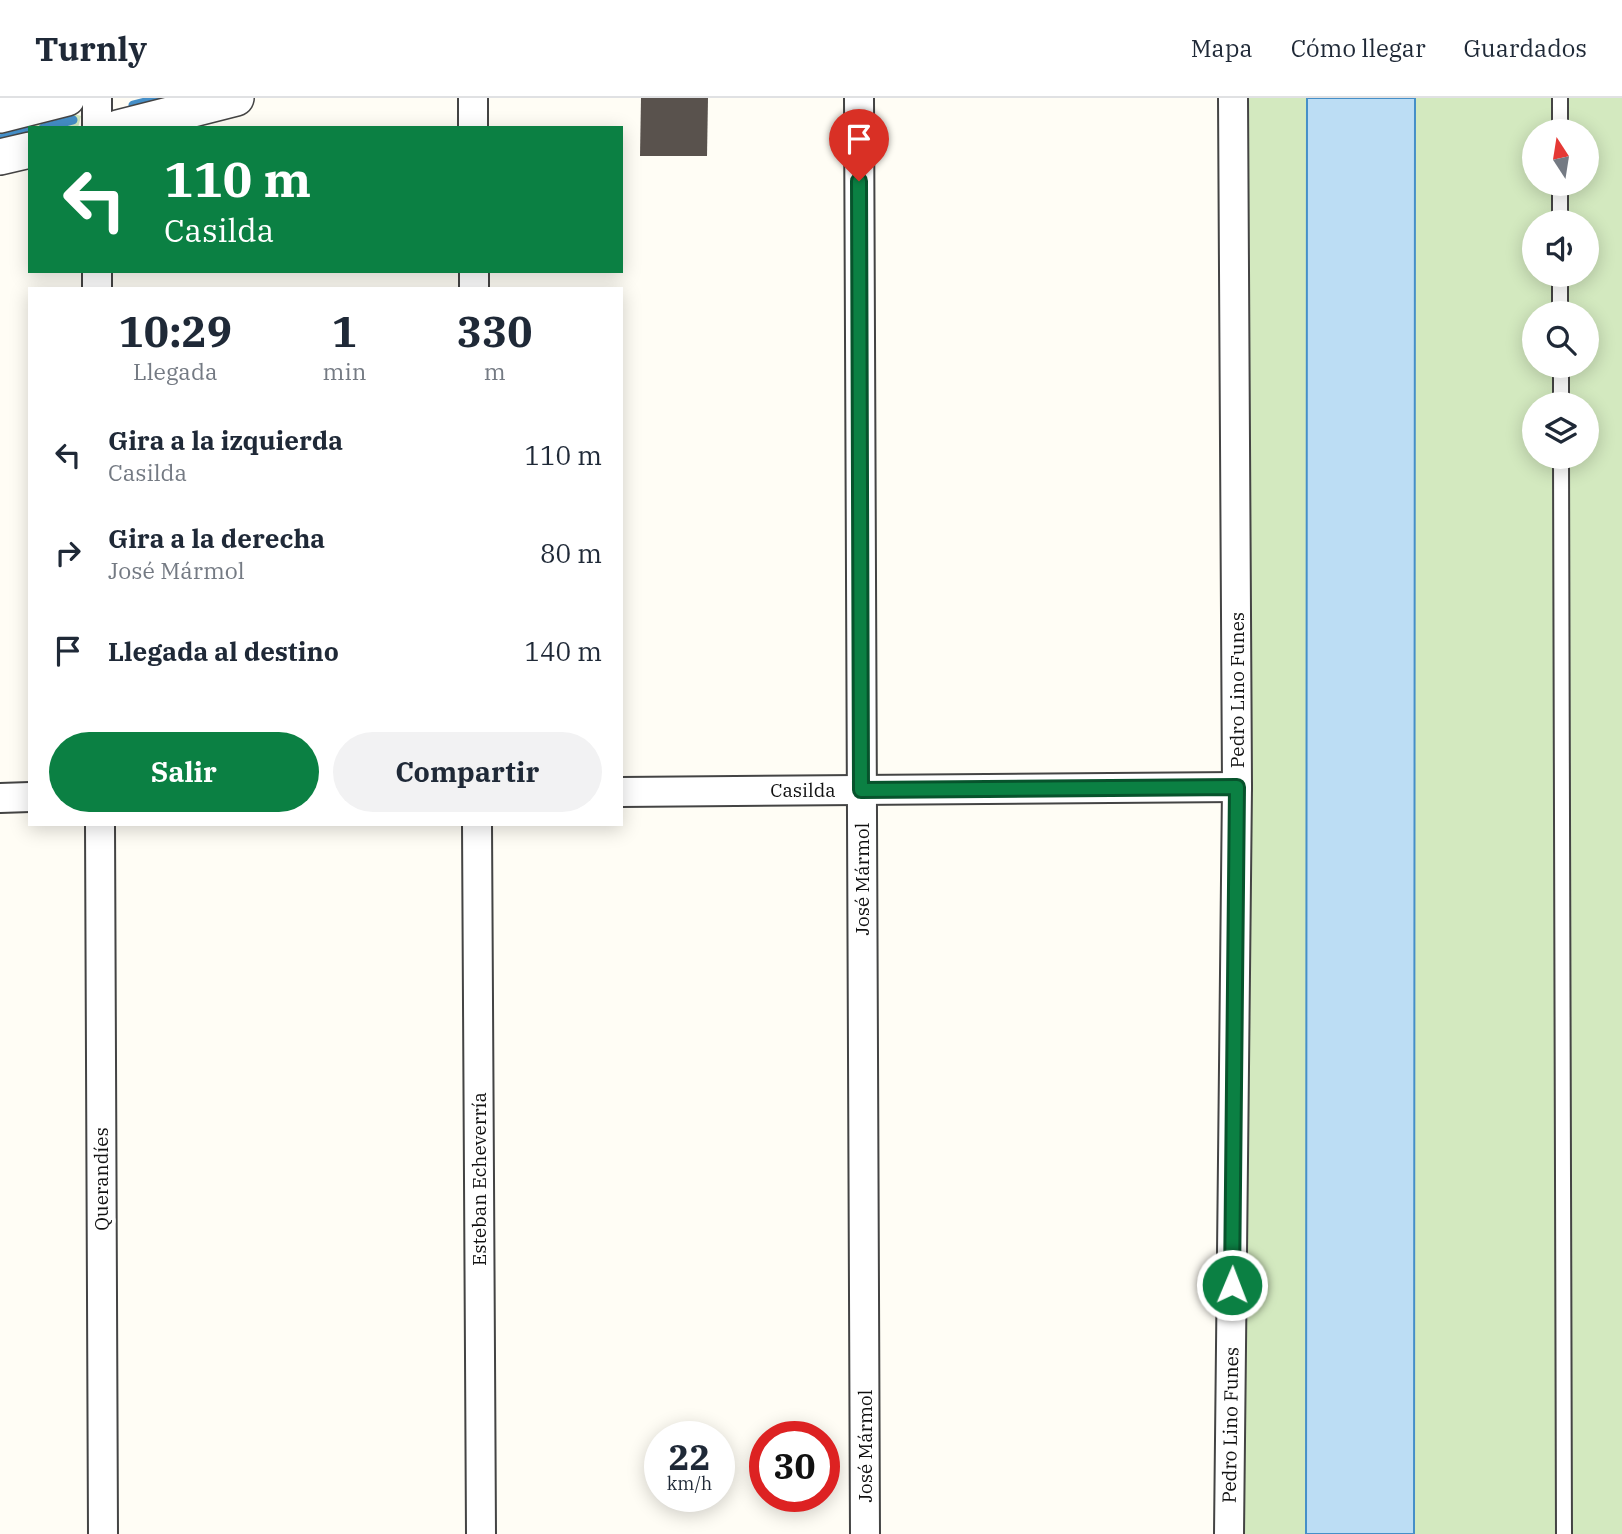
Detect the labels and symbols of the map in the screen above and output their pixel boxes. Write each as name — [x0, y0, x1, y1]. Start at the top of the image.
pin — [829, 109, 889, 181]
north arrow — [1522, 119, 1600, 196]
street label: Pedro Lino Funes — [1225, 612, 1249, 768]
street label: Casilda — [770, 778, 836, 802]
street label: José Mármol — [850, 822, 874, 935]
street label: Esteban Echeverría — [467, 1092, 491, 1266]
street label: Querandíes — [89, 1127, 113, 1231]
position arrow — [1195, 1248, 1269, 1322]
street label: Pedro Lino Funes — [1217, 1347, 1243, 1503]
street label: José Mármol — [853, 1389, 877, 1502]
speed limit sign: 30 — [749, 1421, 840, 1512]

